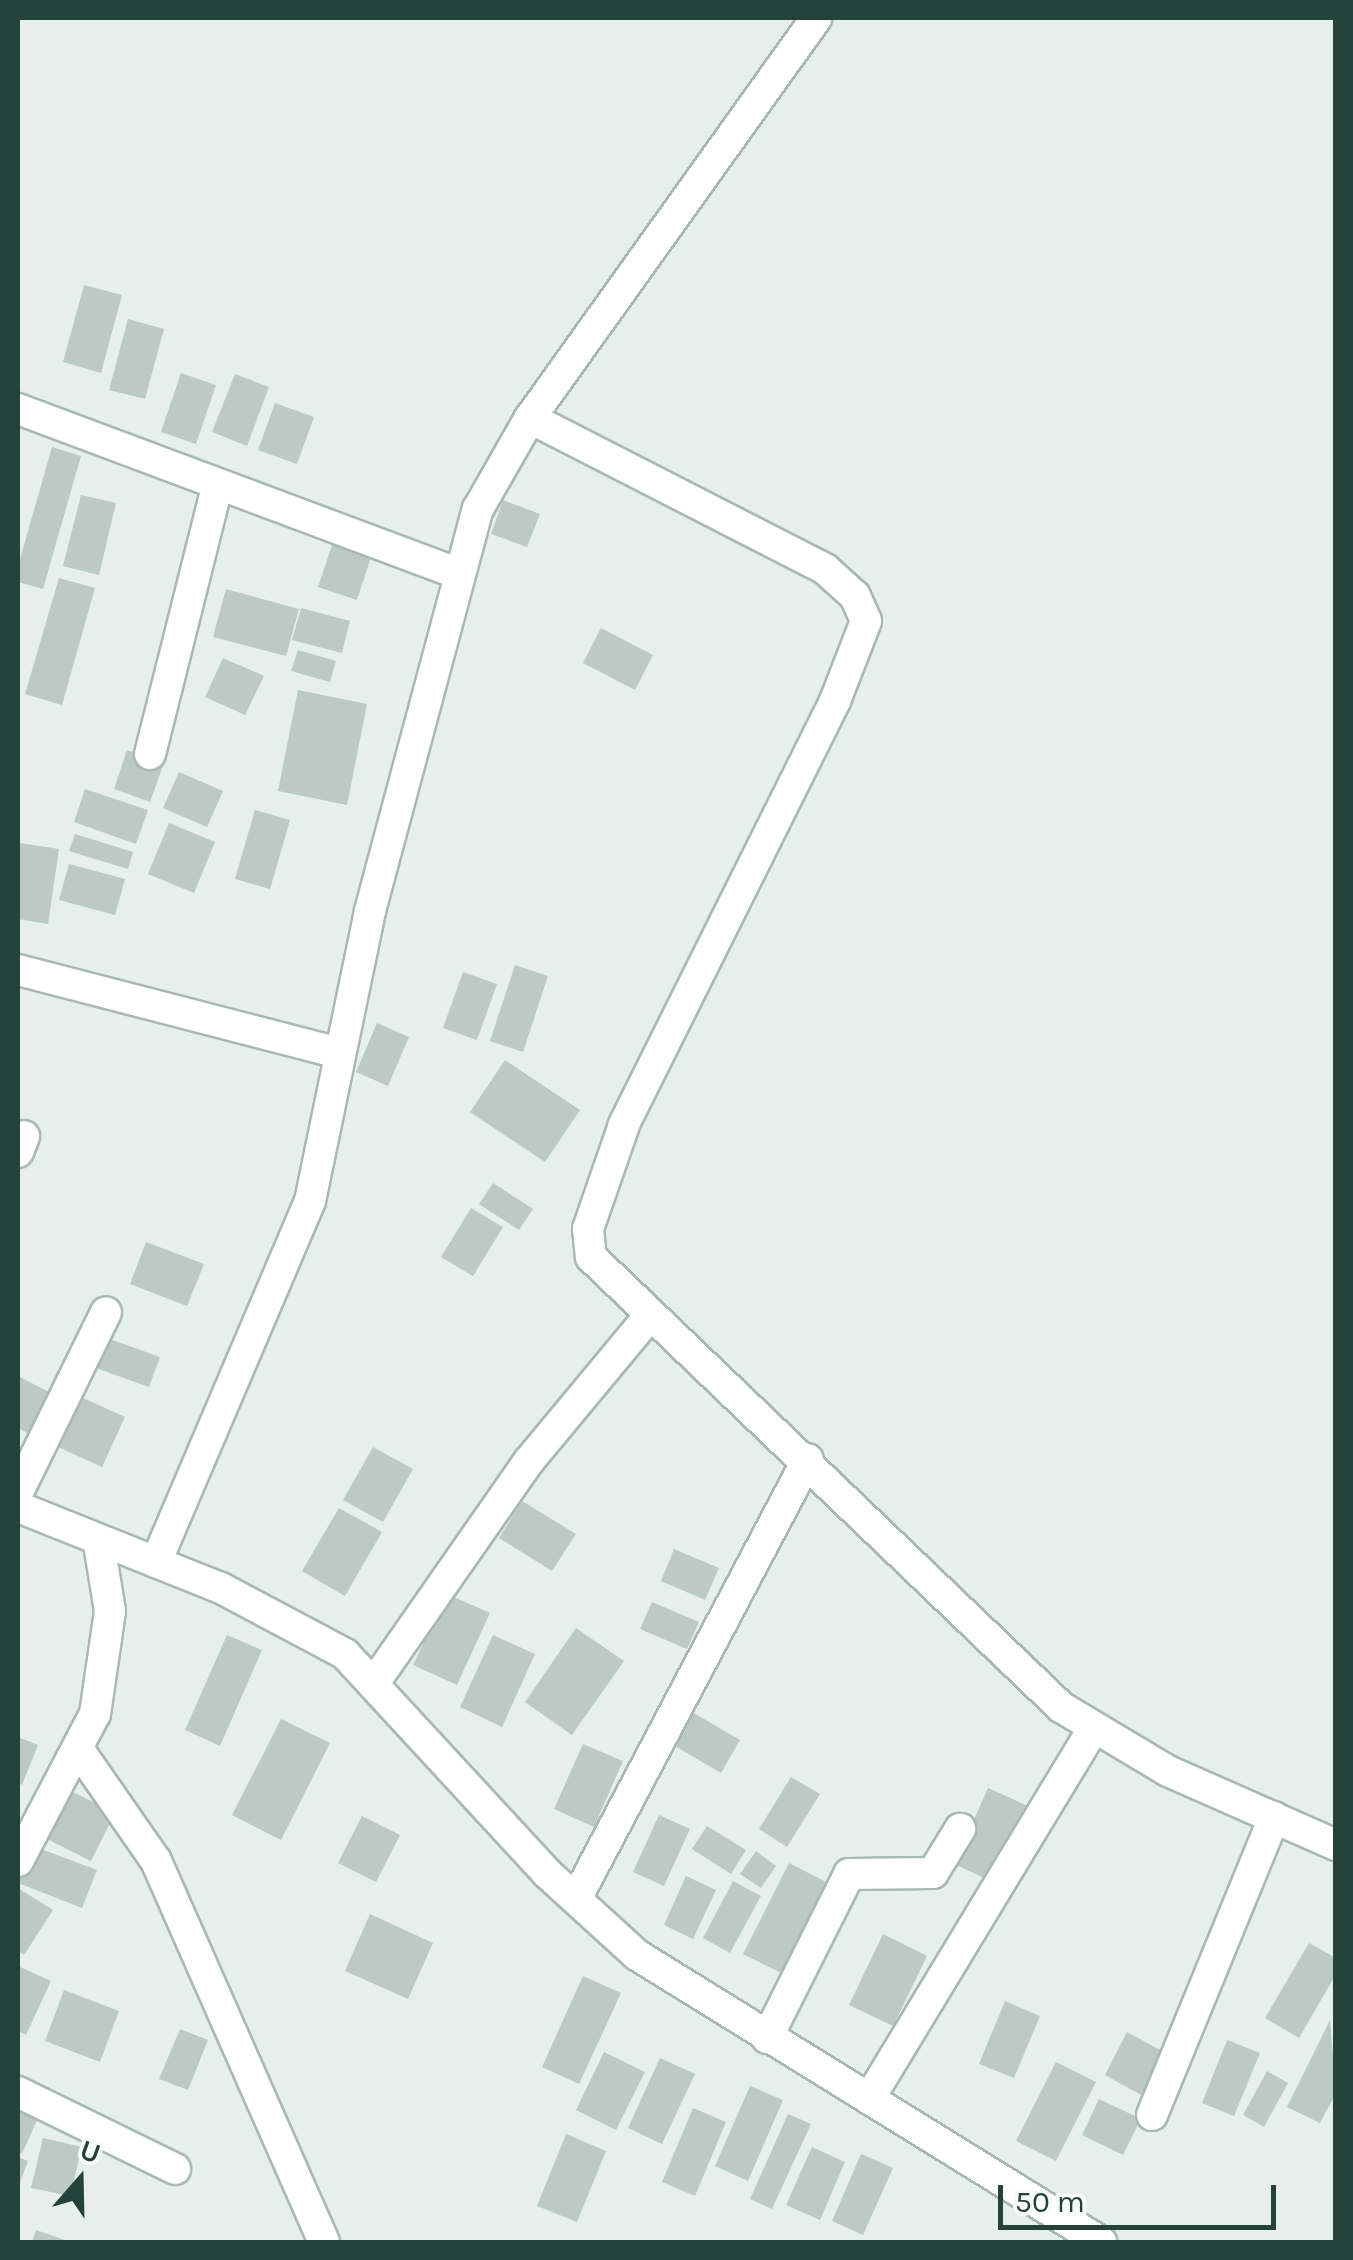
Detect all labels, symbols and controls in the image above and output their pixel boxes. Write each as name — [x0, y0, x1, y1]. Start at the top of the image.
north arrow — [30, 2130, 130, 2230]
text: U — [76, 2133, 105, 2170]
scale bar — [1003, 2165, 1280, 2227]
text: 50 m — [1015, 2184, 1085, 2220]

